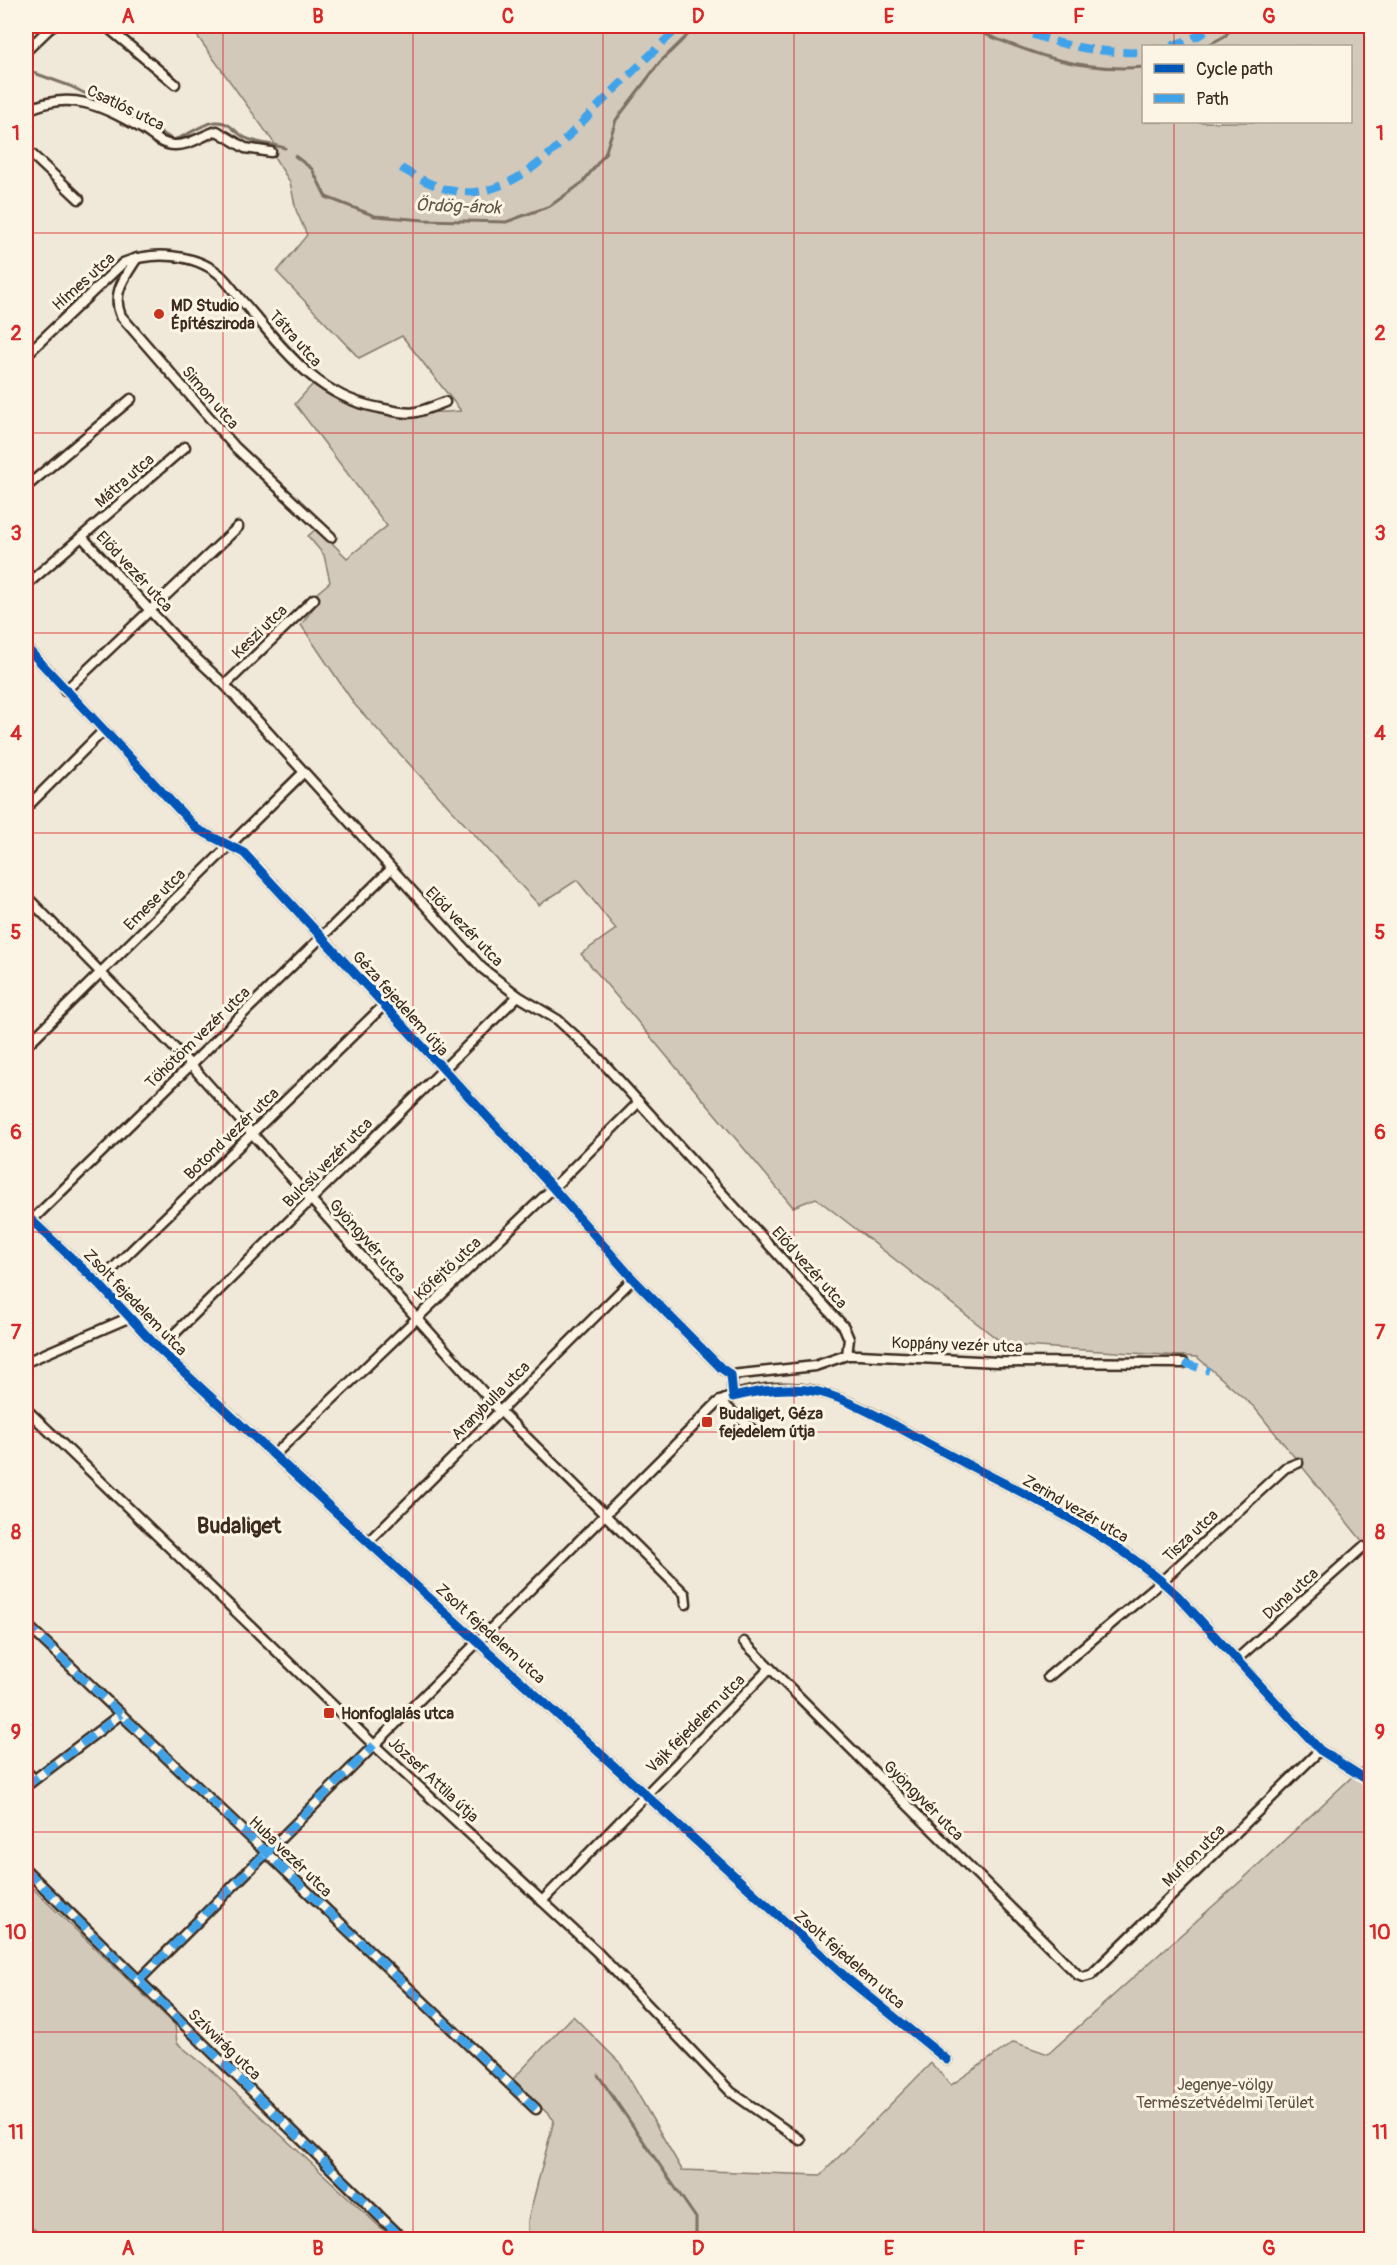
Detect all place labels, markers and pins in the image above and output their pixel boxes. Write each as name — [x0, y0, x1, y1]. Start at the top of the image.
place label: MD Studio Építésziroda — [171, 296, 255, 334]
marker: MD Studio Építésziroda — [152, 307, 166, 321]
place label: Budaliget, Géza fejedelem útja — [719, 1404, 823, 1442]
marker: Budaliget, Géza fejedelem útja — [700, 1415, 714, 1429]
place label: Honfoglalás utca — [341, 1704, 455, 1724]
marker: Honfoglalás utca — [322, 1706, 336, 1720]

